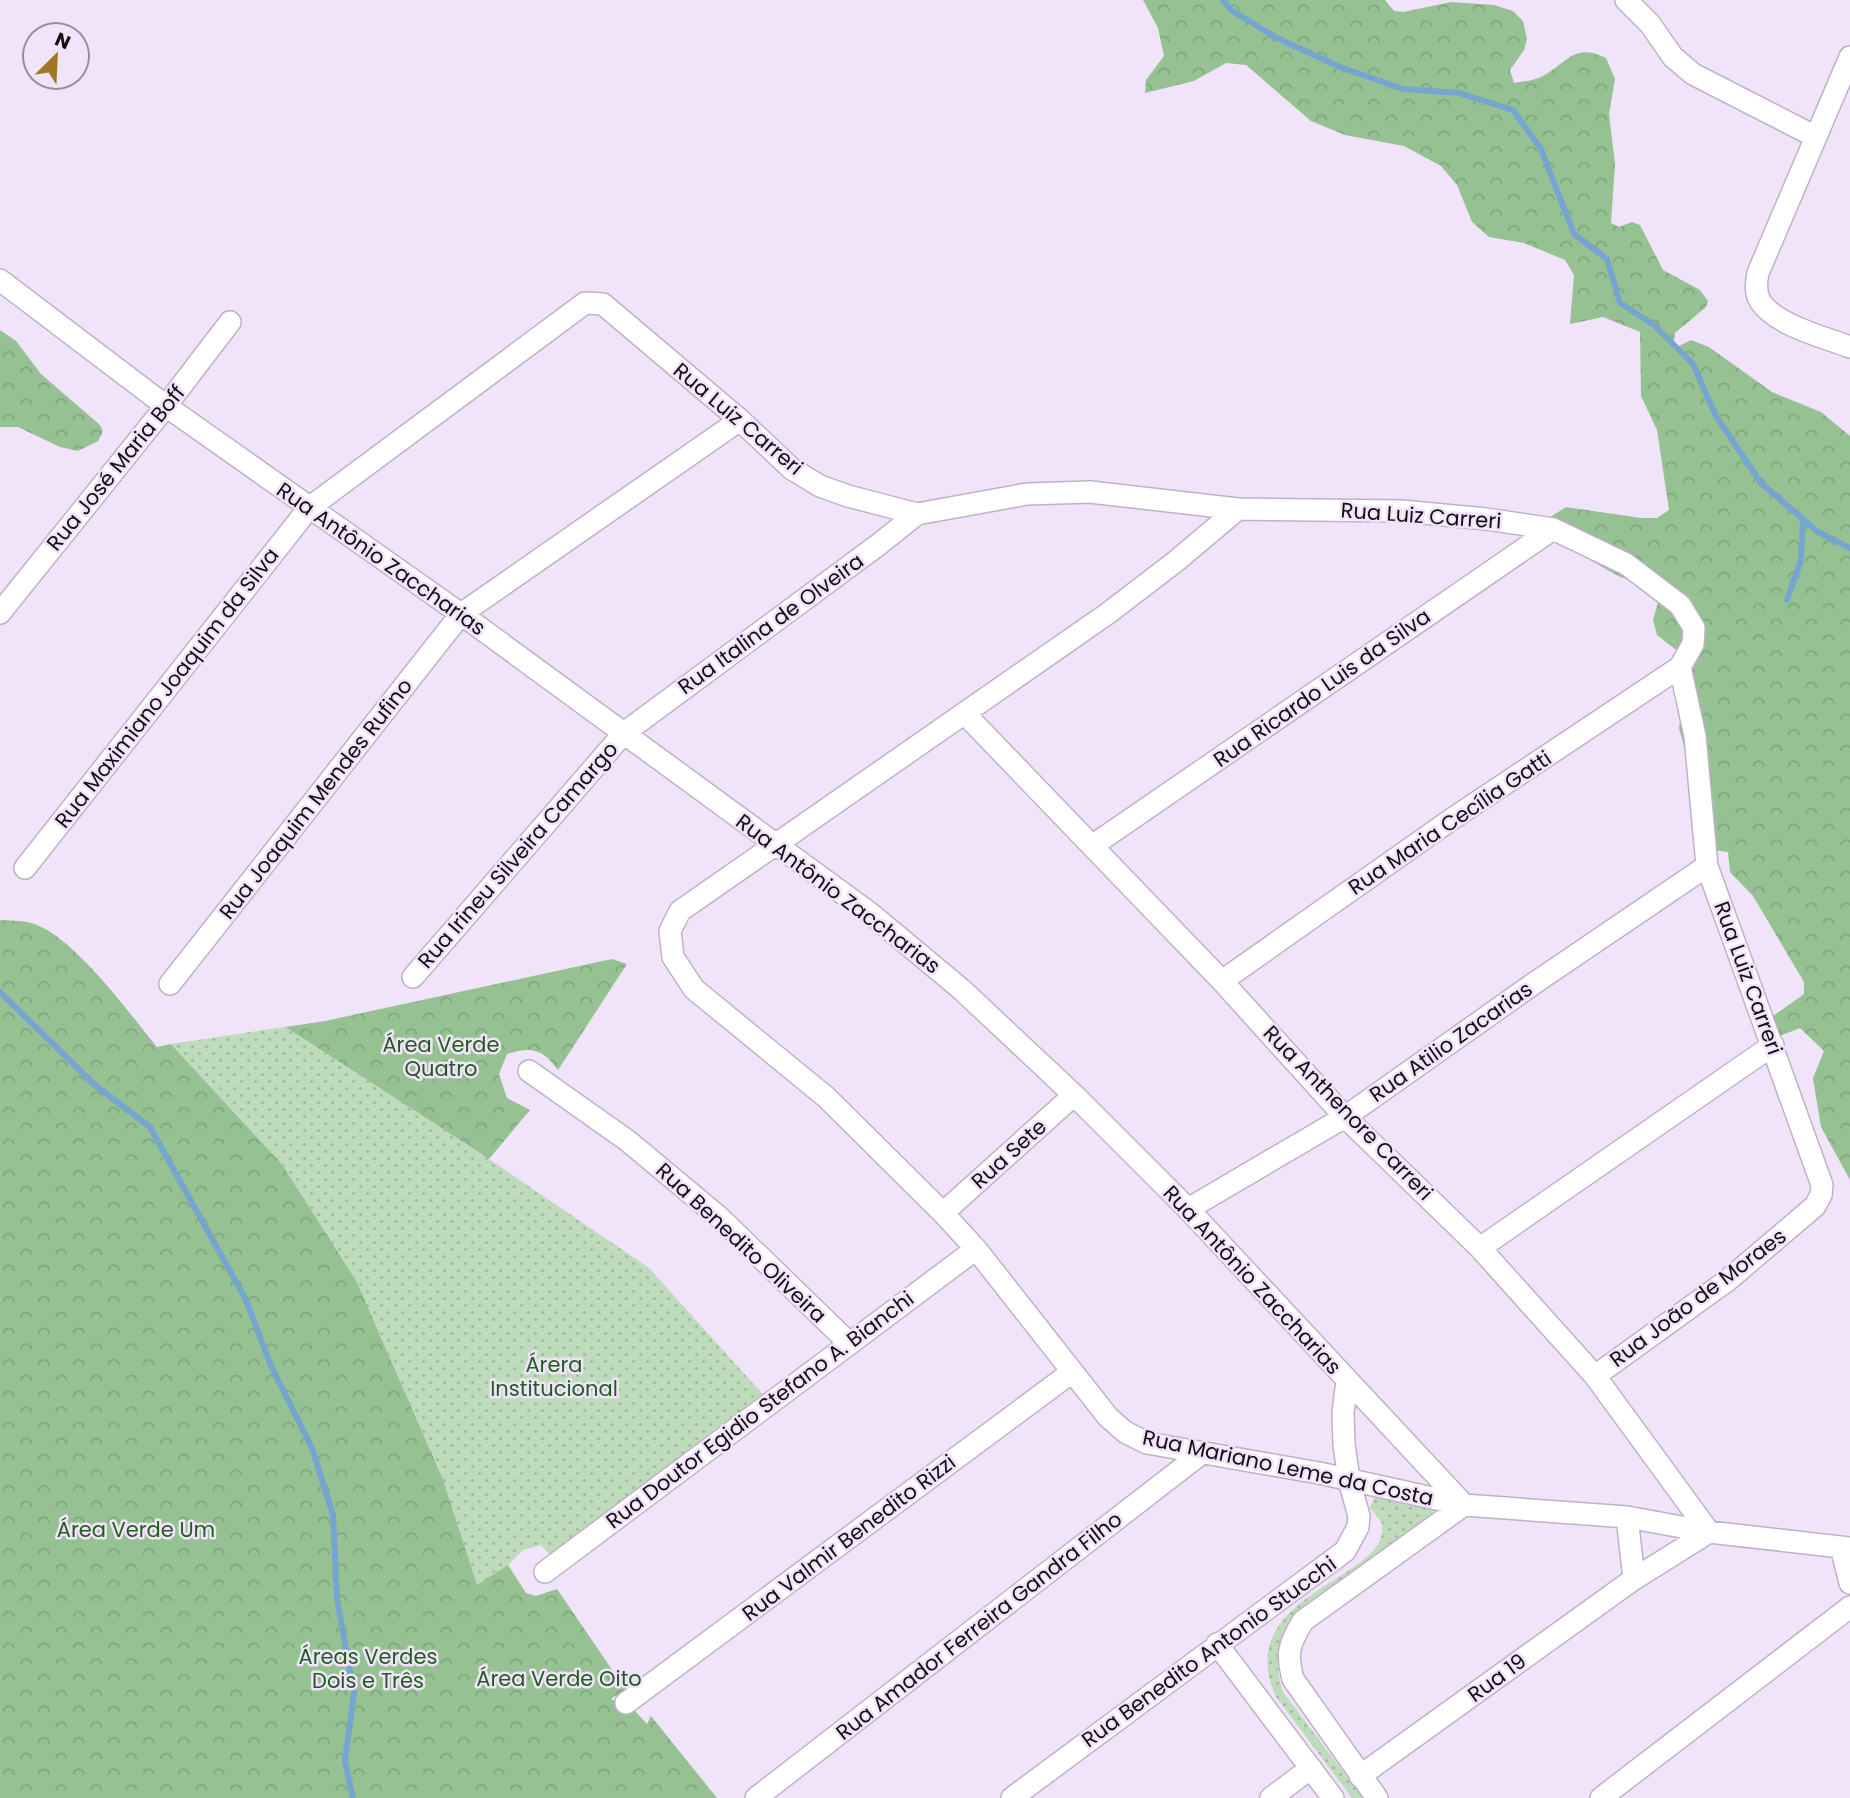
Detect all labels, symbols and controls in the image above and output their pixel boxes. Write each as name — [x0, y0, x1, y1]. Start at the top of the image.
north arrow — [21, 21, 91, 91]
text: N — [51, 26, 75, 56]
street label: Rua Luiz Carreri — [667, 356, 809, 481]
street label: Rua José Maria Boff — [40, 379, 192, 557]
street label: Rua Antônio Zaccharias — [271, 475, 492, 642]
street label: Rua Luiz Carreri — [1340, 495, 1502, 536]
street label: Rua Maximiano Joaquim da Silva — [48, 541, 285, 834]
street label: Rua Italina de Olveira — [672, 546, 869, 701]
street label: Rua Ricardo Luis da Silva — [1207, 601, 1436, 774]
street label: Rua Joaquim Mendes Rufino — [212, 672, 419, 925]
street label: Rua Irineu Silveira Camargo — [411, 735, 624, 974]
street label: Rua Maria Cecília Gatti — [1342, 744, 1557, 902]
street label: Rua Antônio Zaccharias — [730, 807, 947, 980]
street label: Rua Luiz Carreri — [1707, 897, 1790, 1058]
street label: Rua Atilio Zacarias — [1363, 974, 1538, 1109]
street label: Rua Anthenore Carreri — [1257, 1019, 1440, 1207]
park label: Área Verde Quatro — [382, 1030, 500, 1083]
street label: Rua Sete — [965, 1112, 1053, 1195]
street label: Rua Benedito Oliveira — [650, 1156, 833, 1329]
street label: Rua Antônio Zaccharias — [1157, 1179, 1348, 1381]
street label: Rua João de Moraes — [1603, 1222, 1792, 1374]
street label: Rua Doutor Egidio Stefano A. Bianchi — [600, 1284, 920, 1535]
park label: Árera Institucional — [490, 1350, 618, 1403]
street label: Rua Mariano Leme da Costa — [1140, 1422, 1436, 1513]
street label: Rua Valmir Benedito Rizzi — [736, 1448, 961, 1628]
street label: Rua Amador Ferreira Gandra Filho — [830, 1505, 1128, 1747]
park label: Área Verde Um — [57, 1515, 215, 1544]
street label: Rua Benedito Antonio Stucchi — [1075, 1549, 1342, 1754]
park label: Áreas Verdes Dois e Três — [299, 1642, 438, 1695]
street label: Rua 19 — [1461, 1646, 1532, 1709]
park label: Área Verde Oito — [476, 1664, 642, 1693]

